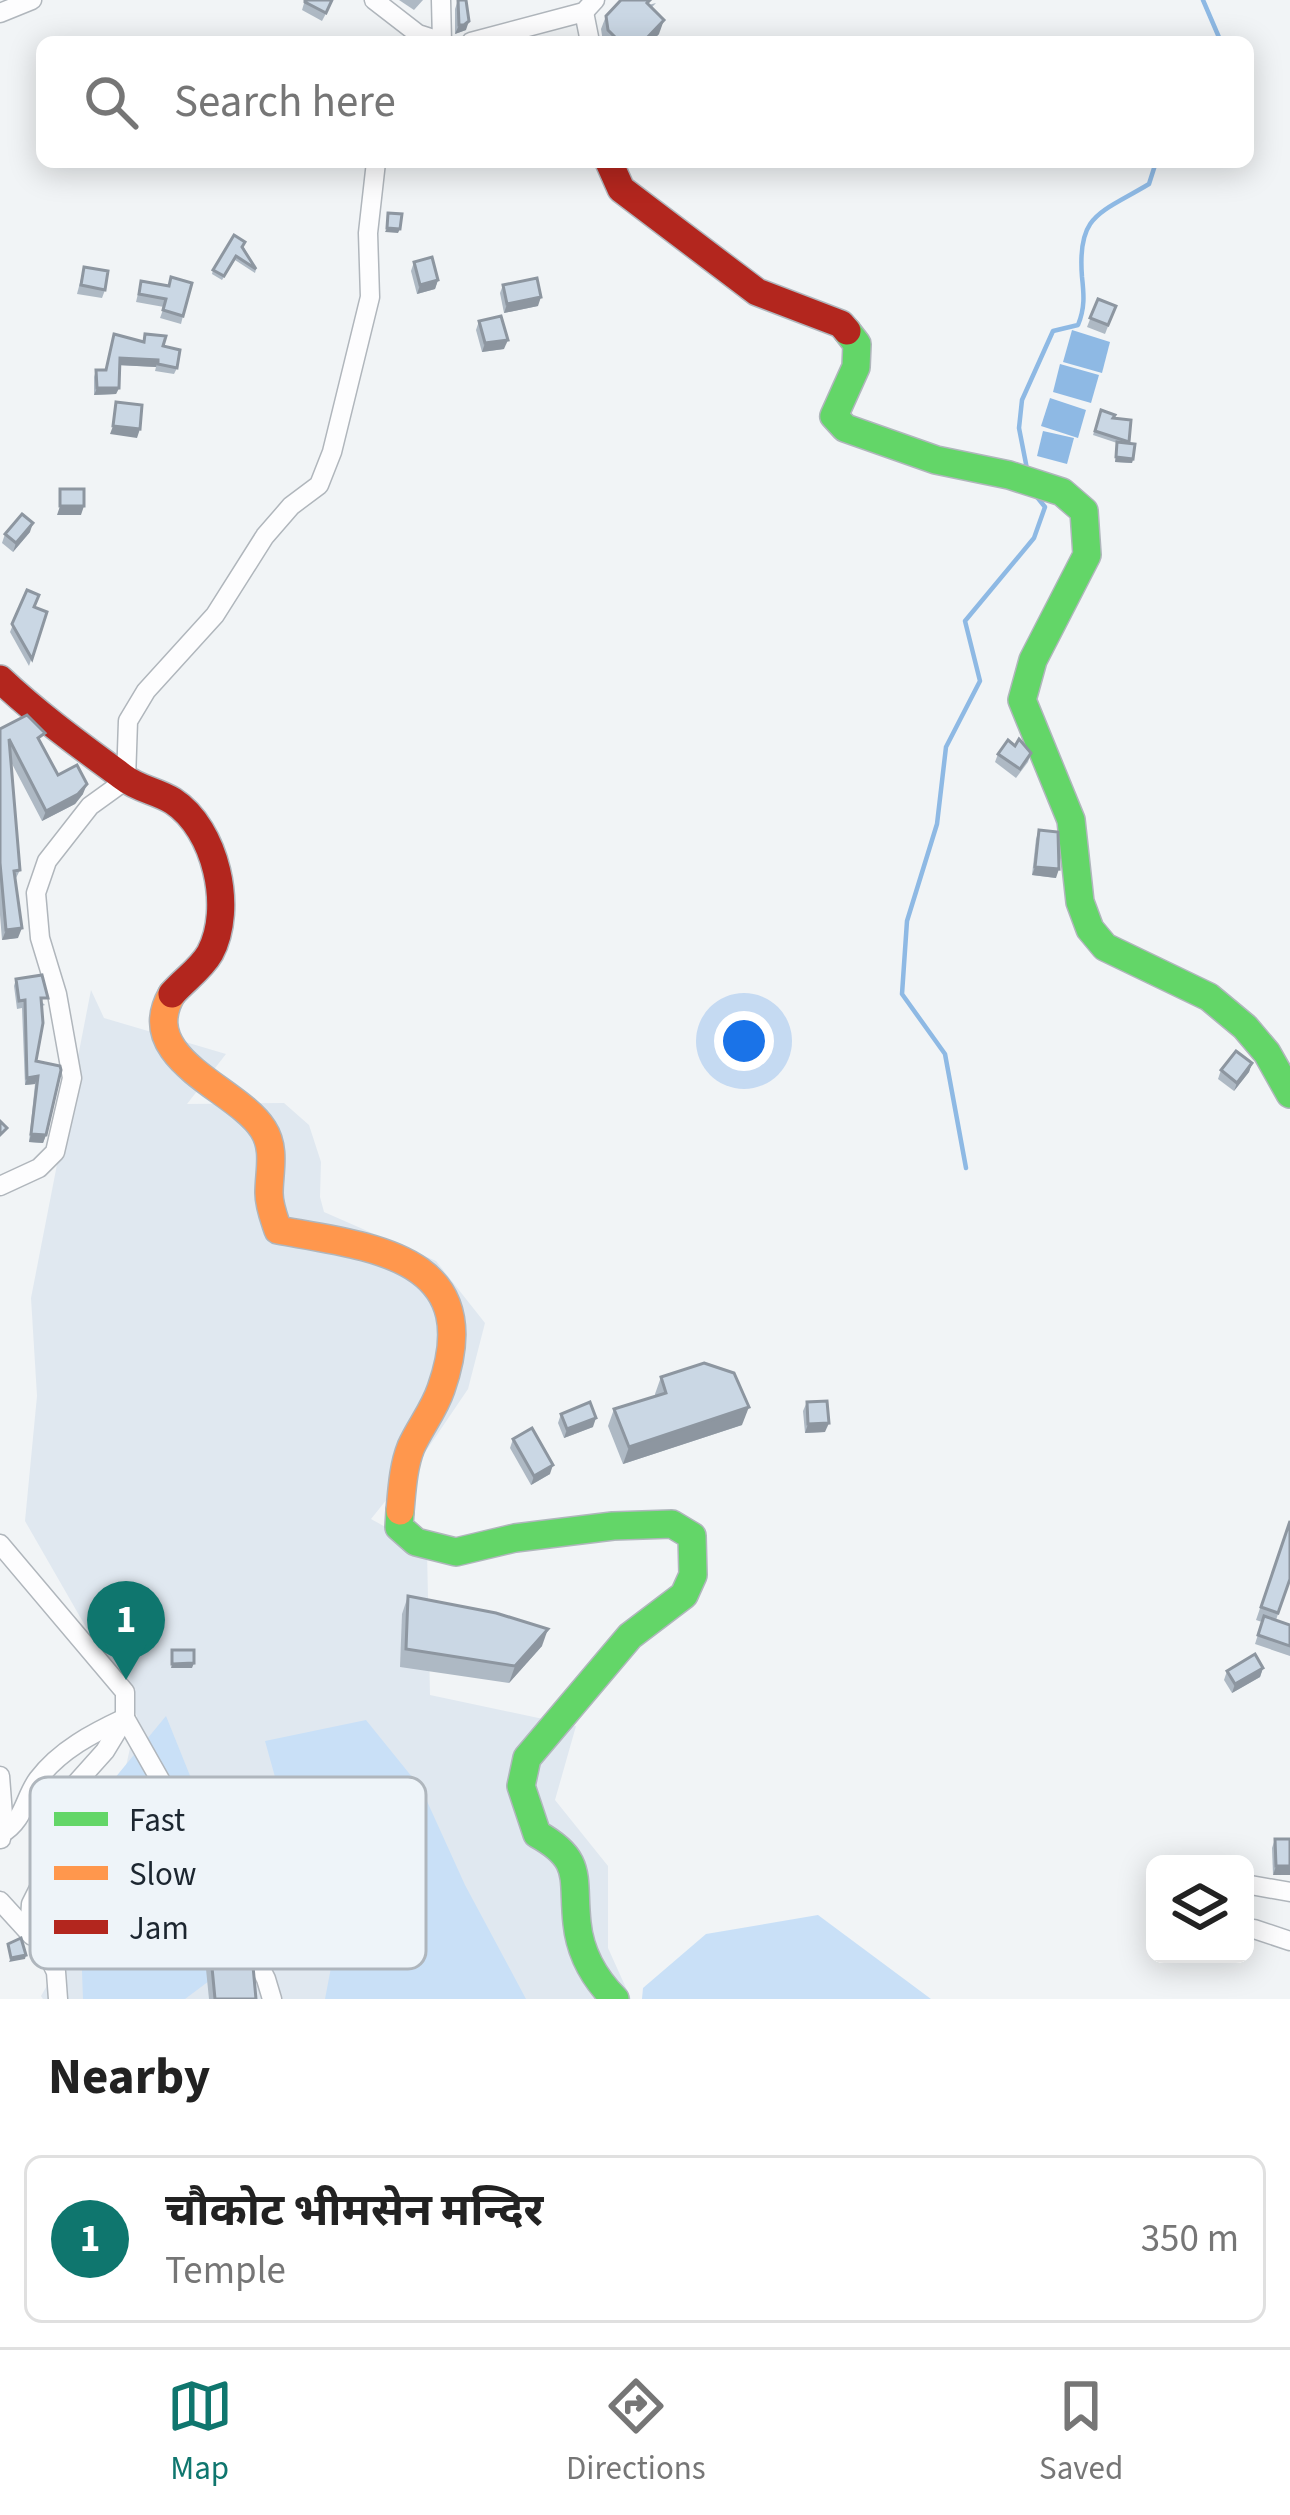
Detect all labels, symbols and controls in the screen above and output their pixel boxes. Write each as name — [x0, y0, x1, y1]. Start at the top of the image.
search box — [36, 36, 1254, 168]
icon: search — [78, 69, 144, 135]
text: Search here — [174, 70, 396, 134]
your location — [714, 1011, 774, 1071]
pin: 1 — [87, 1581, 165, 1680]
legend — [30, 1777, 426, 1969]
text: Fast — [129, 1797, 185, 1844]
text: Slow — [129, 1851, 197, 1898]
map controls — [1146, 1855, 1254, 1963]
button: layers — [1146, 1855, 1254, 1963]
text: Jam — [129, 1905, 189, 1952]
text: Nearby — [48, 2041, 210, 2113]
text: चौकोट भीमसेन मन्दिर — [165, 2179, 543, 2243]
text: 1 — [80, 2211, 100, 2267]
text: 350 m — [1141, 2211, 1239, 2267]
text: Temple — [165, 2243, 286, 2299]
tab: Map — [167, 2373, 233, 2492]
tab: Directions — [566, 2373, 706, 2492]
tab: Saved — [1039, 2373, 1123, 2492]

